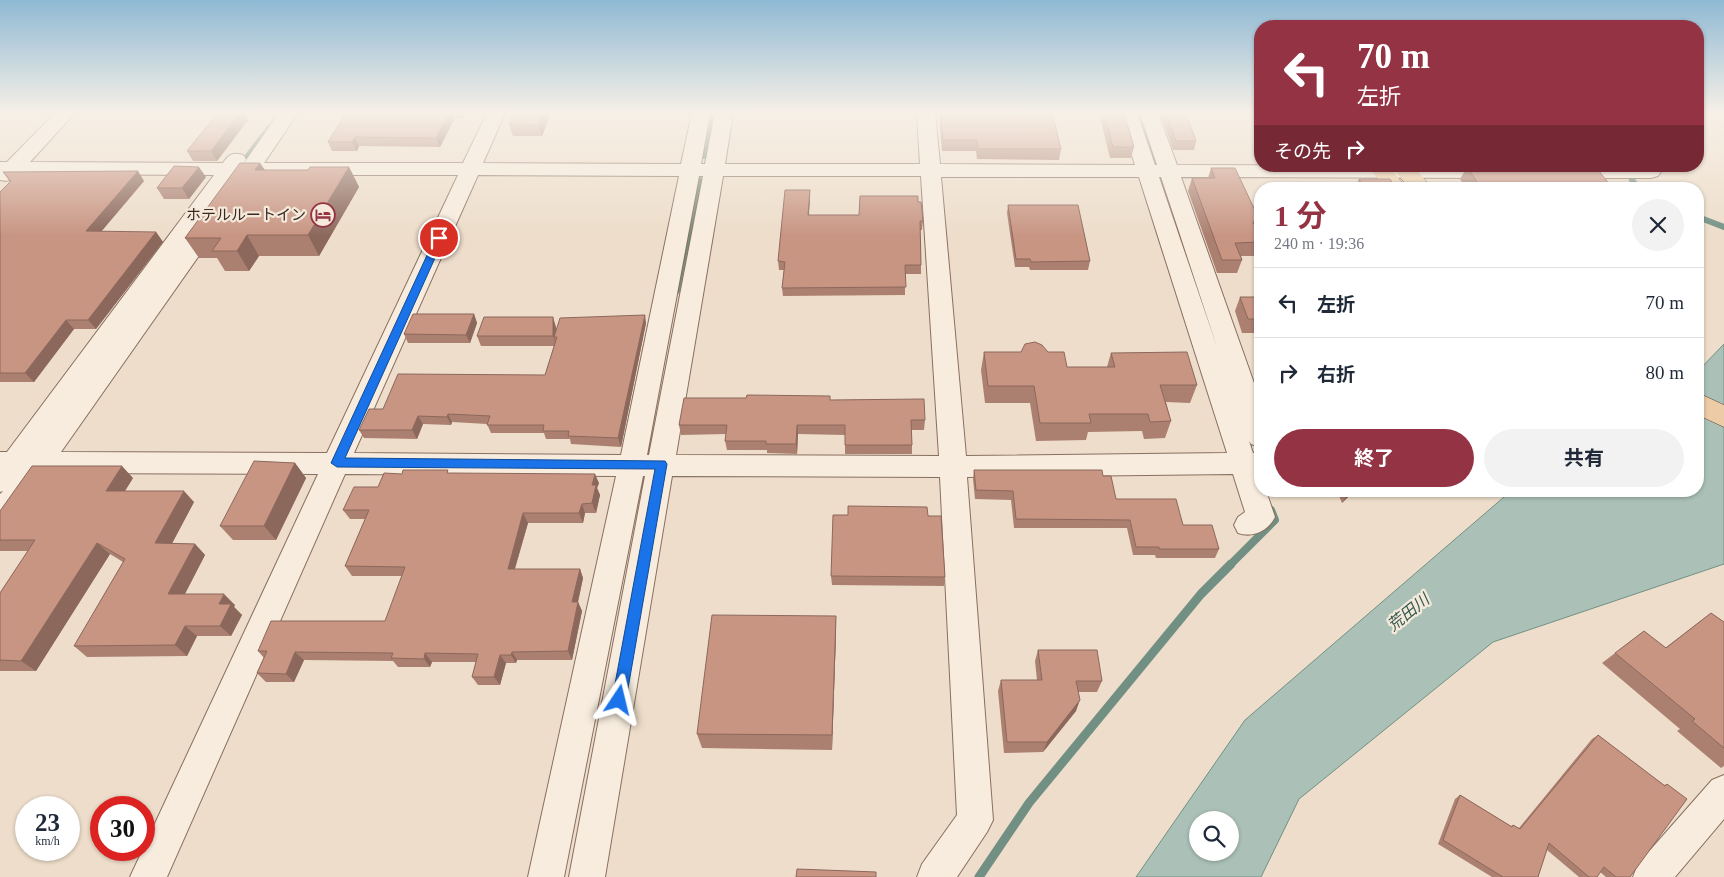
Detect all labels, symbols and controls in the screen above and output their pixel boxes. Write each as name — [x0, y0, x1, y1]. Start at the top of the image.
text: 70 m — [1357, 37, 1430, 76]
icon: left — [1274, 40, 1339, 105]
text: 左折 — [1357, 84, 1401, 109]
icon: right — [1341, 135, 1369, 163]
text: その先 — [1274, 141, 1331, 162]
text: 1 分 — [1274, 199, 1327, 232]
button: close — [1632, 199, 1684, 251]
hotel icon: ホテルルートイン — [310, 202, 336, 228]
place label: ホテルルートイン — [186, 207, 306, 223]
pin — [418, 217, 460, 259]
icon: arrive — [425, 224, 453, 252]
text: 240 m · 19:36 — [1274, 235, 1364, 252]
icon: left — [1274, 289, 1302, 317]
text: 70 m — [1645, 292, 1684, 313]
text: 左折 — [1317, 294, 1355, 315]
icon: right — [1274, 359, 1302, 387]
text: 80 m — [1645, 362, 1684, 383]
text: 右折 — [1317, 364, 1355, 385]
button: 終了 — [1274, 429, 1474, 487]
button: 共有 — [1484, 429, 1684, 487]
water label: 荒田川 — [1384, 589, 1434, 634]
position arrow — [592, 673, 644, 725]
speed limit sign: 30 — [90, 796, 155, 861]
text: 23 — [35, 809, 60, 836]
map controls — [1189, 811, 1239, 861]
button: search — [1189, 811, 1239, 861]
text: km/h — [35, 834, 60, 848]

